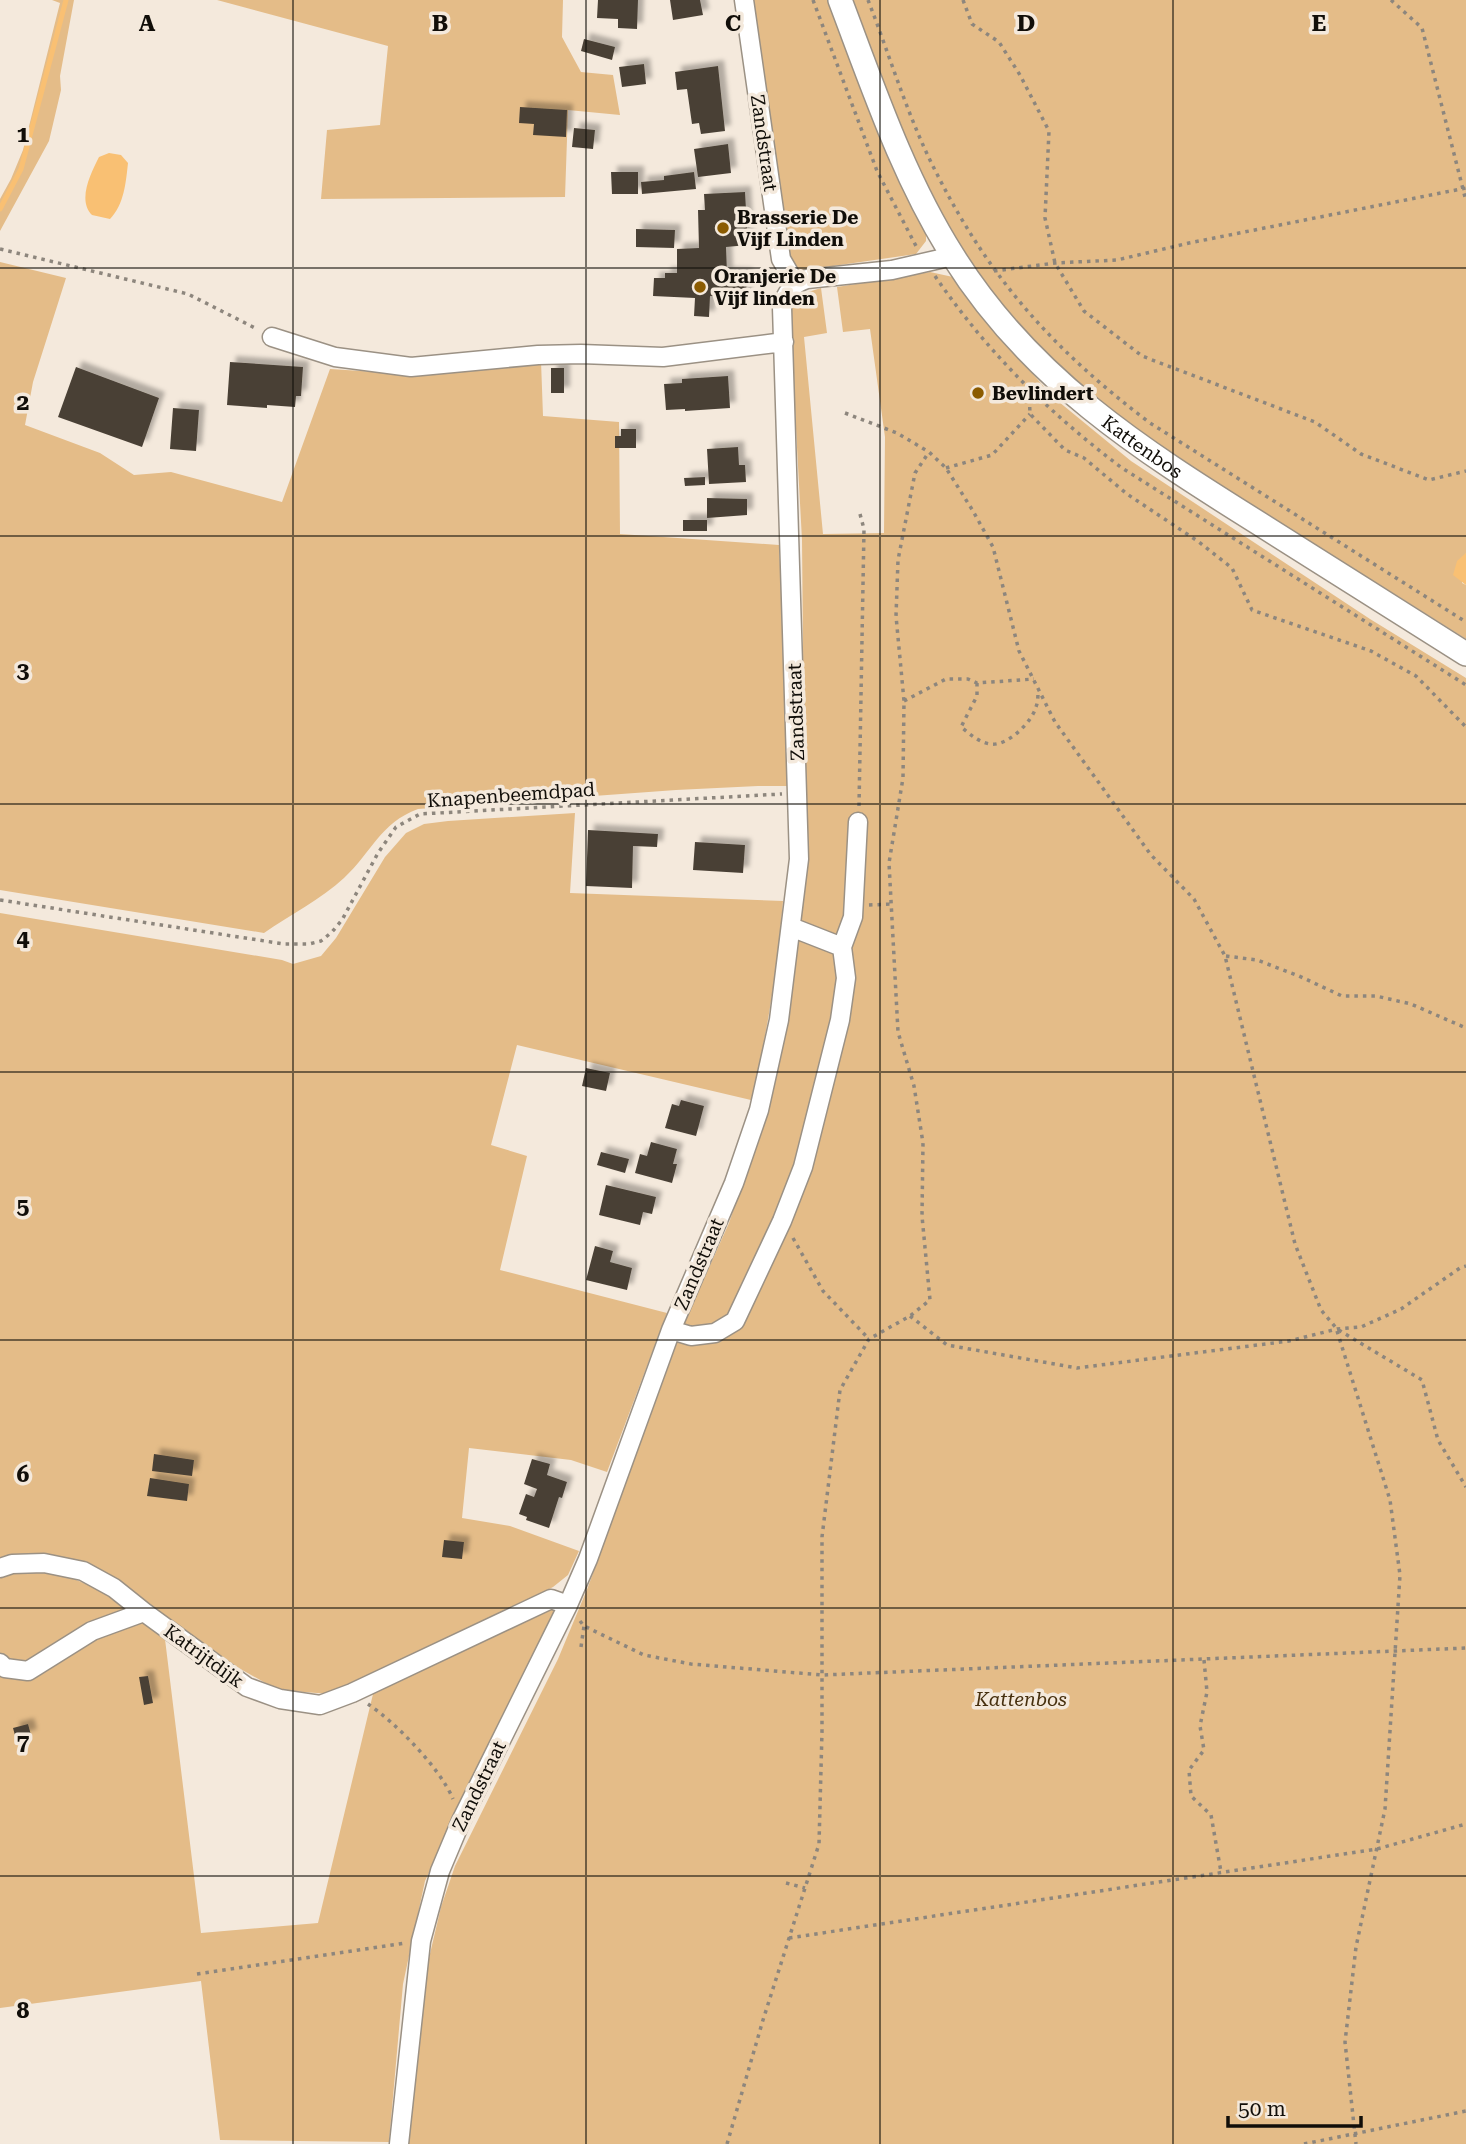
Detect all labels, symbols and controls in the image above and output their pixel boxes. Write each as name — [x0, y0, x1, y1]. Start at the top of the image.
text: A — [139, 10, 156, 37]
text: B — [432, 10, 448, 37]
text: C — [725, 10, 741, 37]
text: D — [1017, 10, 1035, 37]
text: E — [1312, 10, 1326, 37]
street label: Zandstraat — [746, 93, 782, 193]
text: 1 — [17, 121, 30, 148]
place label: Brasserie De Vijf Linden — [737, 206, 859, 251]
marker: Brasserie De Vijf Linden — [715, 220, 731, 236]
place label: Oranjerie De Vijf linden — [714, 265, 836, 310]
marker: Oranjerie De Vijf linden — [692, 279, 708, 295]
place label: Bevlindert — [992, 382, 1094, 405]
marker: Bevlindert — [970, 385, 986, 401]
text: 2 — [17, 389, 29, 416]
street label: Kattenbos — [1098, 410, 1187, 483]
text: 3 — [17, 657, 30, 684]
street label: Zandstraat — [783, 663, 809, 761]
street label: Knapenbeemdpad — [426, 778, 596, 812]
text: 4 — [17, 925, 30, 952]
text: 5 — [17, 1193, 30, 1220]
street label: Zandstraat — [669, 1215, 729, 1313]
text: 6 — [17, 1461, 30, 1488]
street label: Katrijtdijk — [160, 1619, 248, 1693]
park label: Kattenbos — [974, 1688, 1067, 1711]
text: 7 — [17, 1729, 30, 1756]
street label: Zandstraat — [447, 1737, 511, 1835]
text: 8 — [17, 1997, 30, 2024]
scale bar — [1228, 2084, 1361, 2128]
text: 50 m — [1238, 2097, 1286, 2121]

